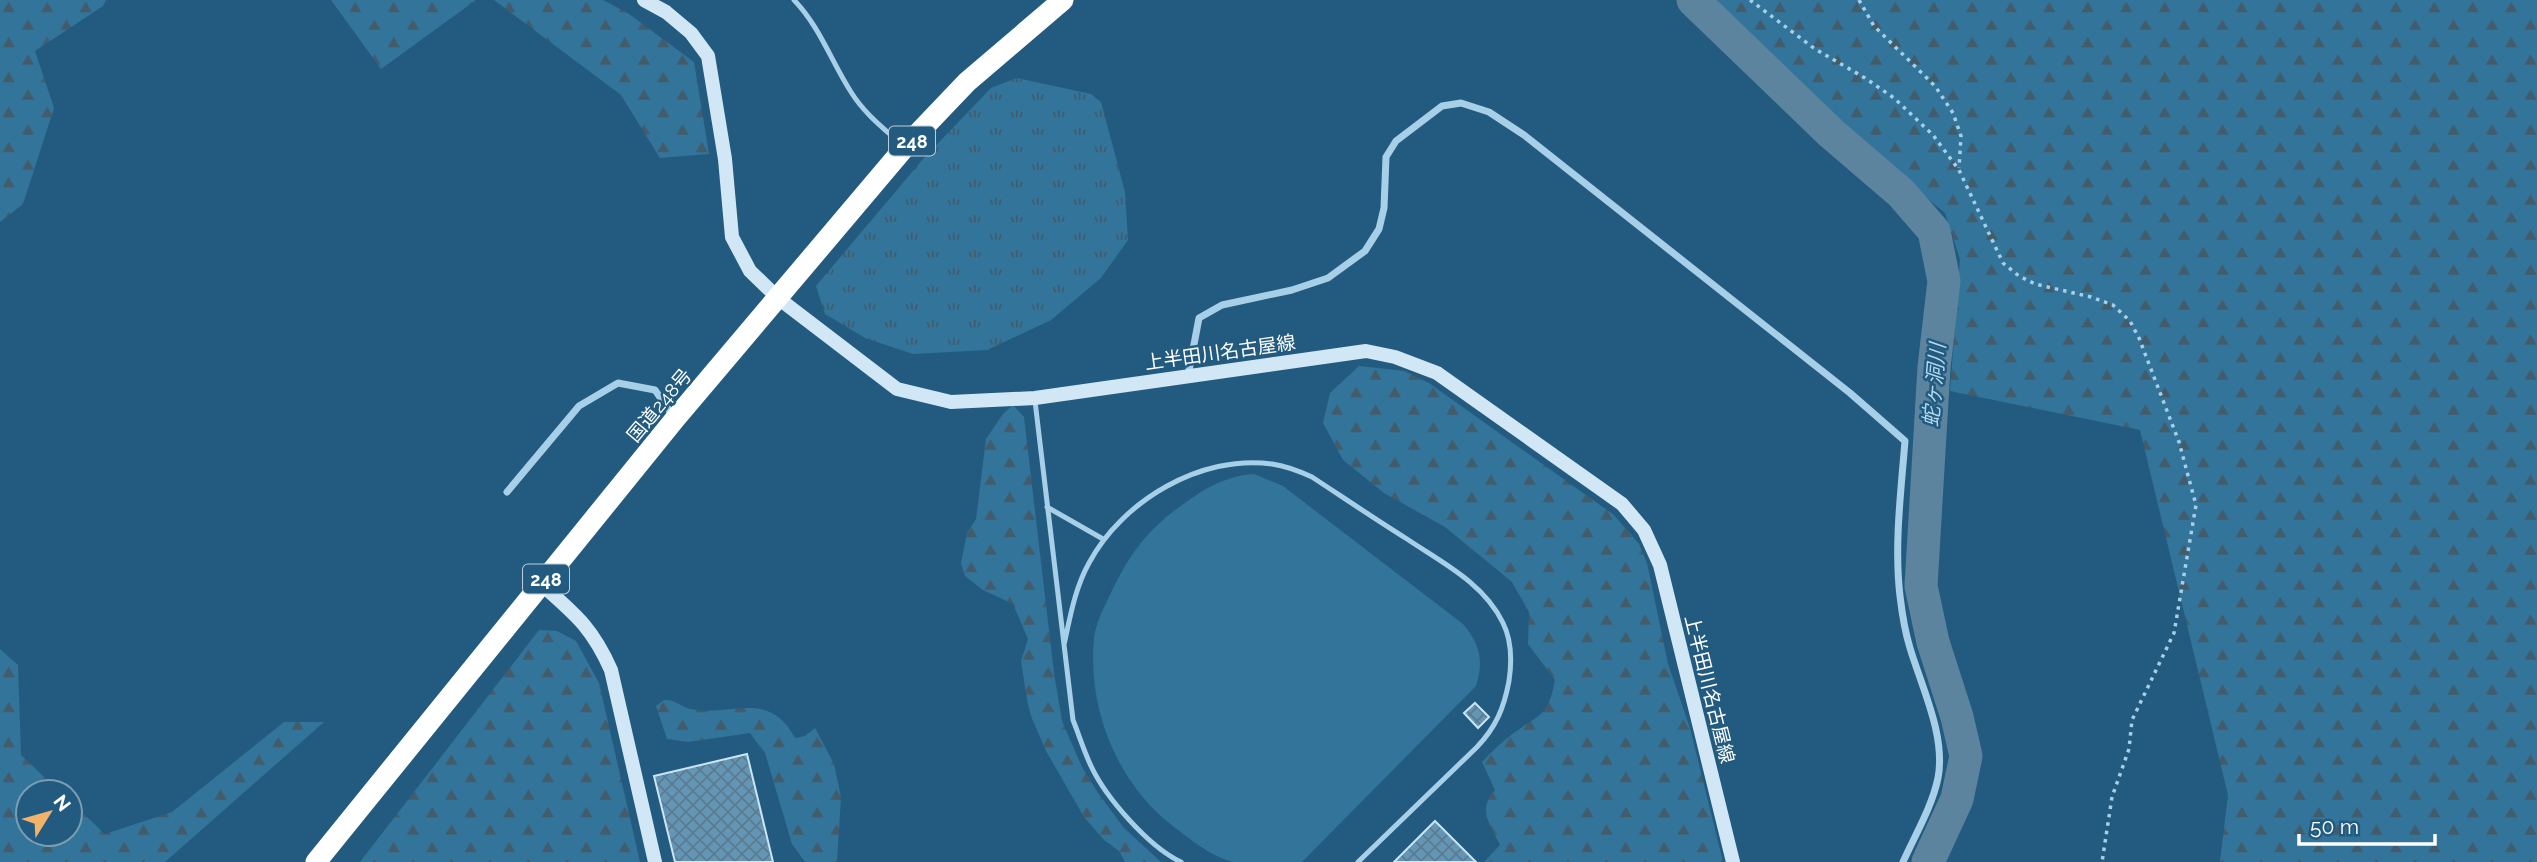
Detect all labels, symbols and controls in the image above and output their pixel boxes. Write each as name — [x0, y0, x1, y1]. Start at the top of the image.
road number: 248 — [889, 126, 935, 156]
street label: 上半田川名古屋線 — [1143, 331, 1297, 373]
water label: 蛇ヶ洞川 — [1918, 340, 1950, 428]
street label: 国道248号 — [622, 364, 696, 446]
road number: 248 — [523, 564, 569, 594]
street label: 上半田川名古屋線 — [1681, 613, 1739, 765]
north arrow — [14, 778, 84, 848]
text: N — [49, 790, 76, 815]
scale bar — [2299, 802, 2436, 846]
text: 50 m — [2310, 814, 2359, 839]

